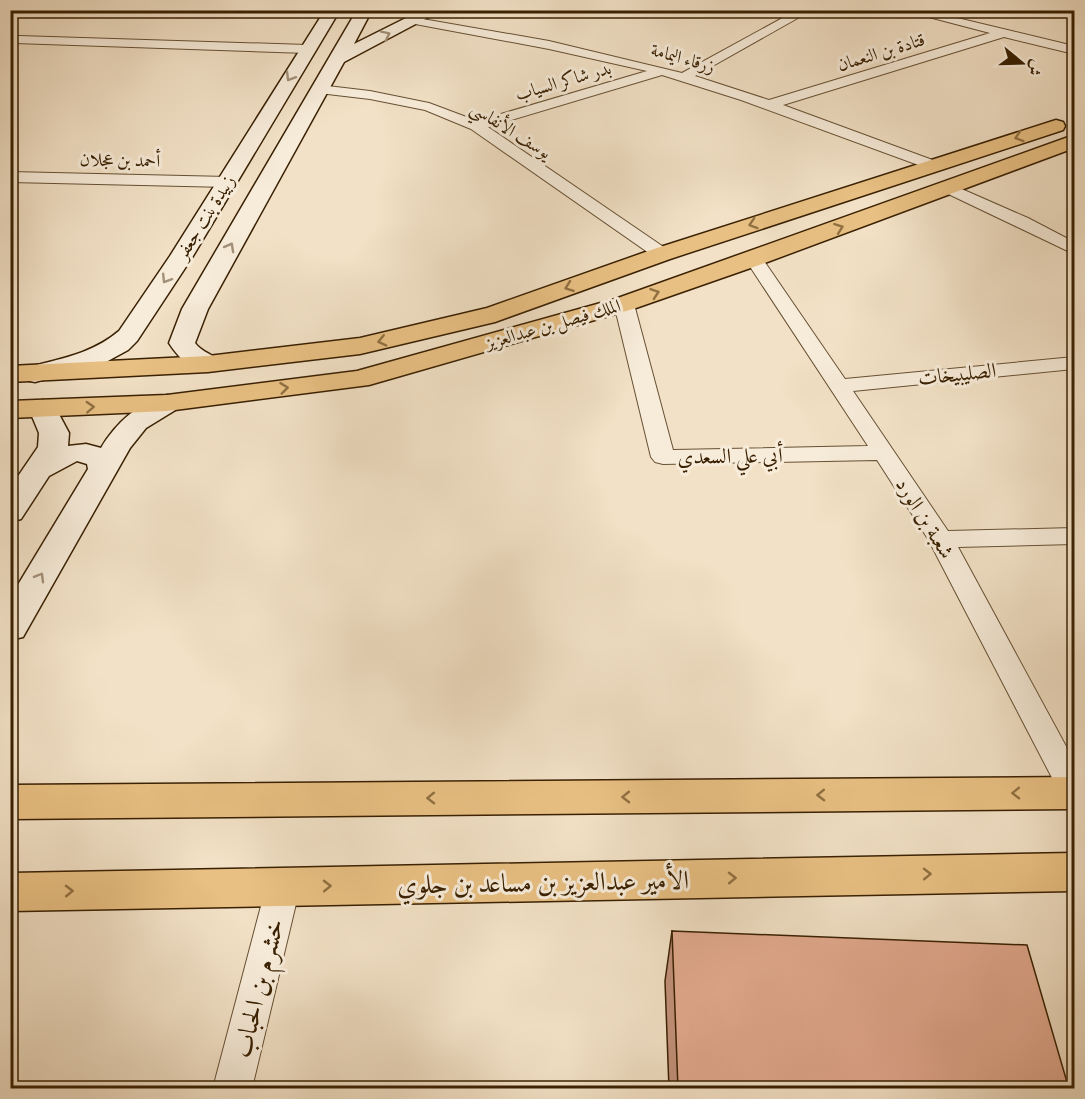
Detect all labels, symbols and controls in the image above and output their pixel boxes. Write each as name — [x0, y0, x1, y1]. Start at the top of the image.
street label: قتادة بن النعمان — [835, 29, 928, 78]
one-way arrow — [379, 30, 390, 42]
north arrow — [992, 33, 1052, 93]
street label: زرقاء اليمامة — [648, 39, 717, 80]
text: ش — [1022, 56, 1046, 78]
street label: بدر شاكر السياب — [513, 58, 614, 107]
one-way arrow — [285, 71, 297, 82]
street label: يوسف الأنفاسي — [463, 95, 558, 169]
one-way arrow — [1014, 130, 1025, 143]
street label: أحمد بن عجلان — [79, 146, 161, 174]
street label: زبيدة بنت جعفر — [170, 171, 241, 266]
one-way arrow — [748, 216, 759, 229]
one-way arrow — [833, 222, 844, 235]
one-way arrow — [223, 243, 234, 253]
one-way arrow — [162, 273, 173, 284]
one-way arrow — [564, 279, 575, 292]
one-way arrow — [649, 288, 660, 301]
street label: الملك فيصل بن عبدالعزيز — [481, 295, 624, 356]
one-way arrow — [377, 334, 387, 347]
street label: الصليبيخات — [917, 358, 998, 393]
one-way arrow — [279, 383, 288, 395]
one-way arrow — [85, 400, 94, 413]
street label: أبي علي السعدي — [677, 440, 783, 477]
street label: شعبة بن الورد — [888, 473, 959, 564]
one-way arrow — [33, 573, 44, 583]
one-way arrow — [1012, 787, 1021, 799]
one-way arrow — [817, 789, 826, 801]
one-way arrow — [622, 791, 631, 803]
one-way arrow — [427, 792, 436, 804]
street label: الأمير عبدالعزيز بن مساعد بن جلوي — [397, 861, 689, 906]
one-way arrow — [922, 868, 931, 880]
one-way arrow — [727, 872, 736, 884]
one-way arrow — [322, 880, 331, 893]
one-way arrow — [64, 885, 73, 897]
street label: خشرم بن الحباب — [226, 915, 298, 1063]

